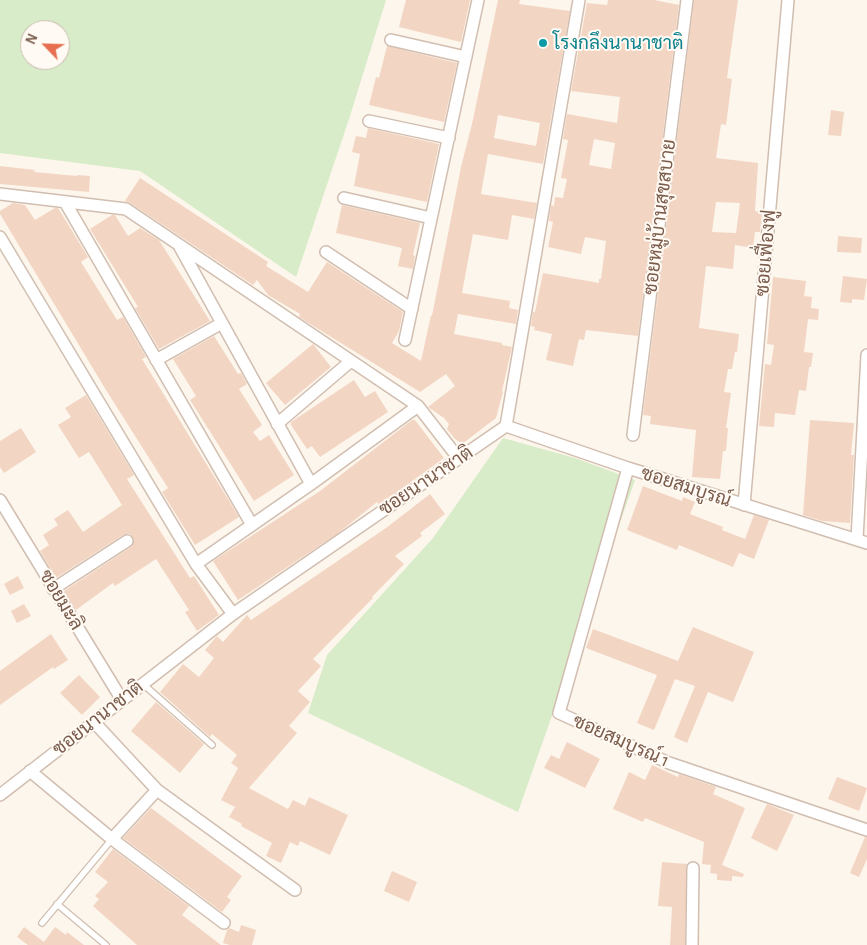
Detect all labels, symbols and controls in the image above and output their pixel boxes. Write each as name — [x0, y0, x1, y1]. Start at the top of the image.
north arrow — [20, 20, 70, 70]
text: N — [24, 32, 41, 47]
place label: โรงกลึงนานาชาติ — [553, 32, 684, 54]
marker: โรงกลึงนานาชาติ — [537, 37, 549, 49]
street label: ซอยหมู่บ้านสุขสบาย — [639, 138, 681, 296]
street label: ซอยเฟื่องฟู — [751, 209, 781, 297]
street label: ซอยนานาชาติ — [375, 441, 477, 521]
street label: ซอยสมบูรณ์ — [638, 462, 734, 512]
street label: ซอยมะลิ — [34, 566, 88, 634]
street label: ซอยนานาชาติ — [48, 676, 148, 760]
street label: ซอยสมบูรณ์ 1 — [569, 710, 673, 772]

